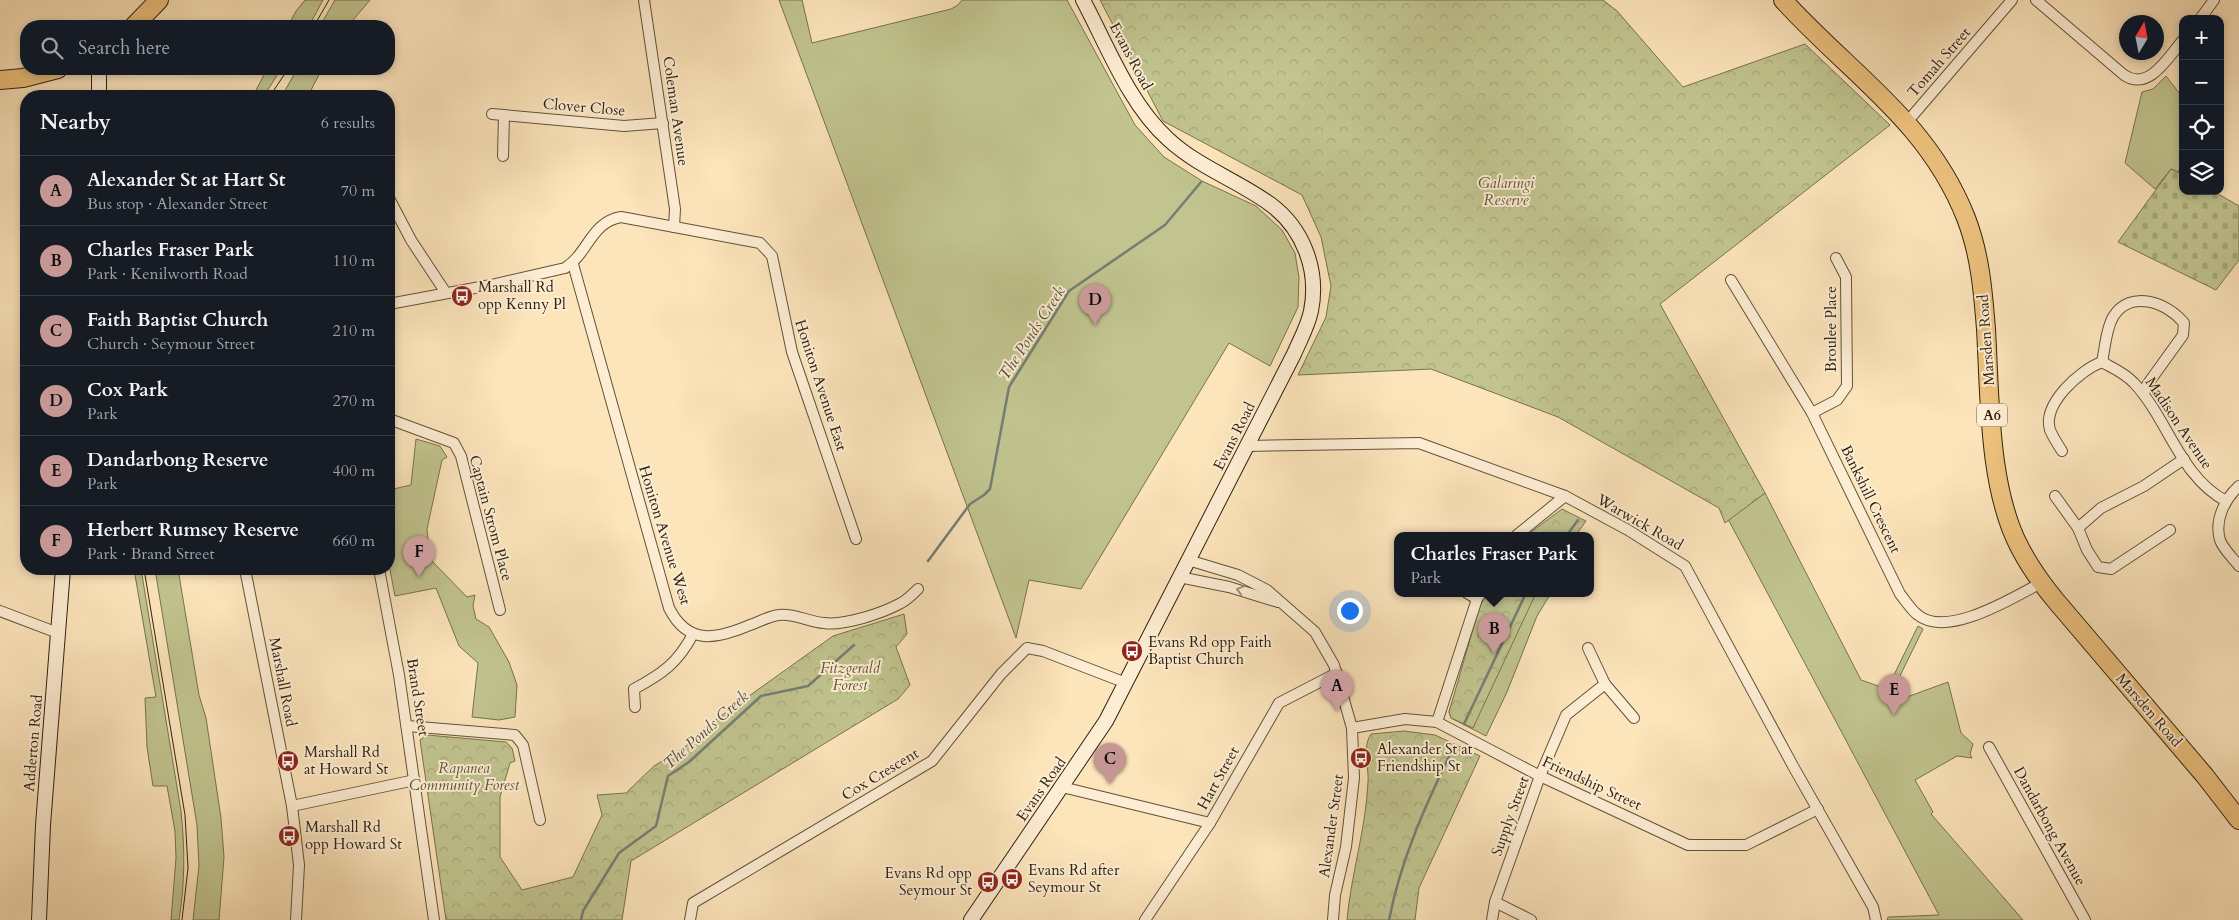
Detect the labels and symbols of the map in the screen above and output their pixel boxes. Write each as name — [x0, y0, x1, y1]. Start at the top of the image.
north arrow — [2119, 15, 2164, 60]
street label: Evans Road — [1105, 19, 1157, 93]
street label: Tomah Street — [1903, 23, 1975, 101]
street label: Coleman Avenue — [658, 55, 694, 167]
street label: Clover Close — [542, 93, 626, 121]
park label: Galaringi Reserve — [1478, 173, 1535, 210]
place label: Marshall Rd opp Kenny Pl — [478, 277, 566, 314]
water label: The Ponds Creek — [993, 282, 1071, 384]
bus stop icon: Marshall Rd opp Kenny Pl — [450, 284, 474, 308]
pin: D — [1079, 284, 1111, 325]
street label: Broulee Place — [1821, 286, 1841, 372]
street label: Marsden Road — [1973, 294, 1999, 386]
street label: Honiton Avenue East — [790, 317, 852, 453]
street label: Madison Avenue — [2141, 373, 2217, 473]
street label: Evans Road — [1208, 399, 1260, 473]
road number: A6 — [1977, 404, 2007, 426]
street label: Bankshill Crescent — [1836, 442, 1906, 557]
street label: Captain Strom Place — [465, 453, 517, 583]
street label: Honiton Avenue West — [634, 463, 696, 607]
street label: Warwick Road — [1592, 489, 1687, 555]
pin: F — [403, 536, 435, 577]
one-way arrow — [1235, 585, 1244, 596]
your location — [1337, 598, 1363, 624]
pin: B — [1478, 613, 1510, 654]
place label: Evans Rd opp Faith Baptist Church — [1148, 632, 1272, 669]
street label: Marshall Road — [265, 636, 301, 728]
bus stop icon: Evans Rd opp Faith Baptist Church — [1120, 639, 1144, 663]
street label: Brand Street — [402, 657, 434, 738]
park label: Fitzgerald Forest — [820, 658, 881, 695]
street label: Marsden Road — [2111, 669, 2187, 751]
pin: A — [1321, 670, 1353, 711]
pin: E — [1878, 674, 1910, 715]
water label: The Ponds Creek — [659, 686, 753, 774]
street label: Adderton Road — [19, 694, 47, 792]
place label: Alexander St at Friendship St — [1377, 739, 1473, 776]
place label: Marshall Rd at Howard St — [304, 742, 388, 779]
street label: Cox Crescent — [838, 743, 923, 805]
pin: C — [1094, 743, 1126, 784]
street label: Hart Street — [1192, 743, 1244, 813]
bus stop icon: Alexander St at Friendship St — [1349, 746, 1373, 770]
bus stop icon: Marshall Rd at Howard St — [276, 749, 300, 773]
street label: Friendship Street — [1539, 751, 1645, 815]
street label: Evans Road — [1012, 753, 1070, 825]
park label: Rapanea Community Forest — [409, 758, 520, 795]
street label: Dandarbong Avenue — [2009, 763, 2091, 889]
street label: Alexander Street — [1314, 773, 1348, 879]
street label: Supply Street — [1486, 773, 1534, 859]
place label: Marshall Rd opp Howard St — [305, 817, 402, 854]
bus stop icon: Marshall Rd opp Howard St — [277, 824, 301, 848]
place label: Evans Rd after Seymour St — [1028, 860, 1120, 897]
place label: Evans Rd opp Seymour St — [885, 863, 972, 900]
bus stop icon: Evans Rd after Seymour St — [1000, 867, 1024, 891]
bus stop icon: Evans Rd opp Seymour St — [976, 870, 1000, 894]

